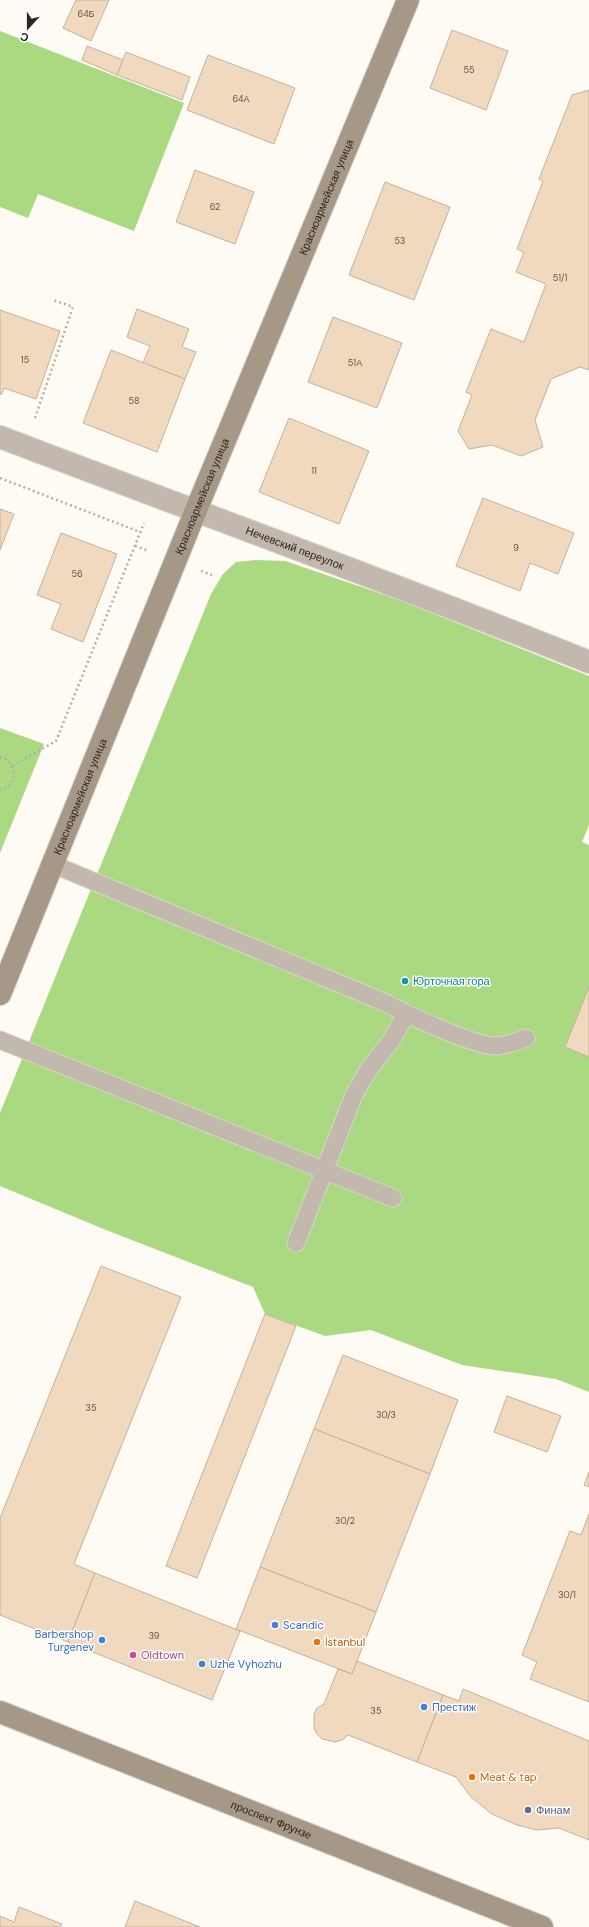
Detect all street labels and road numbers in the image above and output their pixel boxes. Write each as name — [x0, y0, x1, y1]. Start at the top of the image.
street label: Красноармейская улица — [296, 136, 357, 257]
street label: Красноармейская улица — [172, 435, 232, 557]
street label: Нечевский переулок — [244, 523, 346, 573]
street label: Красноармейская улица — [50, 736, 110, 857]
street label: проспект Фрунзе — [229, 1797, 314, 1842]

